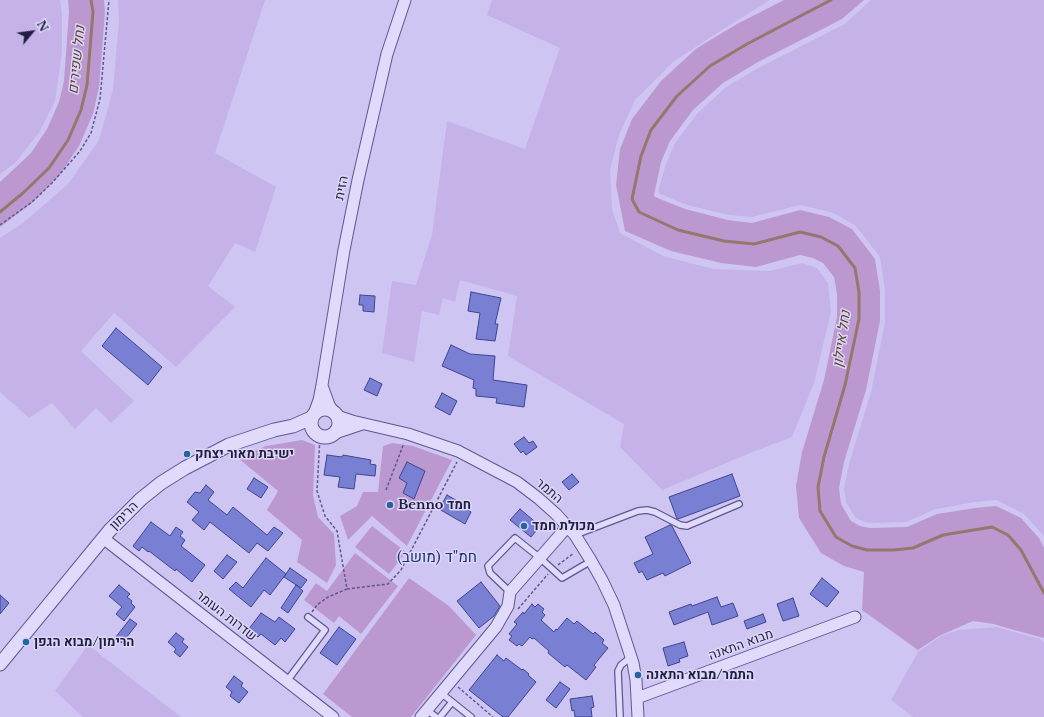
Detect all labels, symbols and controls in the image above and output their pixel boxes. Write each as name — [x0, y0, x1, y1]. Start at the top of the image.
north arrow — [12, 12, 52, 52]
text: N — [34, 18, 51, 34]
water label: נחל שפירים — [65, 25, 89, 95]
street label: הזית — [332, 175, 352, 201]
water label: נחל איילון — [830, 309, 854, 369]
place label: ישיבת מאור יצחק — [195, 446, 294, 462]
marker: ישיבת מאור יצחק — [182, 449, 192, 459]
street label: התמר — [532, 475, 566, 507]
place label: Benno חמד — [398, 497, 471, 513]
street label: הרימון — [107, 499, 141, 533]
marker: Benno חמד — [385, 500, 395, 510]
place label: מכולת חמד — [532, 518, 595, 534]
marker: מכולת חמד — [519, 521, 529, 531]
district label: חמ"ד (מושב) — [397, 549, 477, 567]
street label: שדרות העומר — [193, 587, 259, 645]
street label: מבוא התאנה — [707, 626, 775, 664]
place label: הרימון/מבוא הגפן — [34, 634, 134, 650]
marker: הרימון/מבוא הגפן — [21, 637, 31, 647]
place label: התמר/מבוא התאנה — [646, 667, 754, 683]
marker: התמר/מבוא התאנה — [633, 670, 643, 680]

